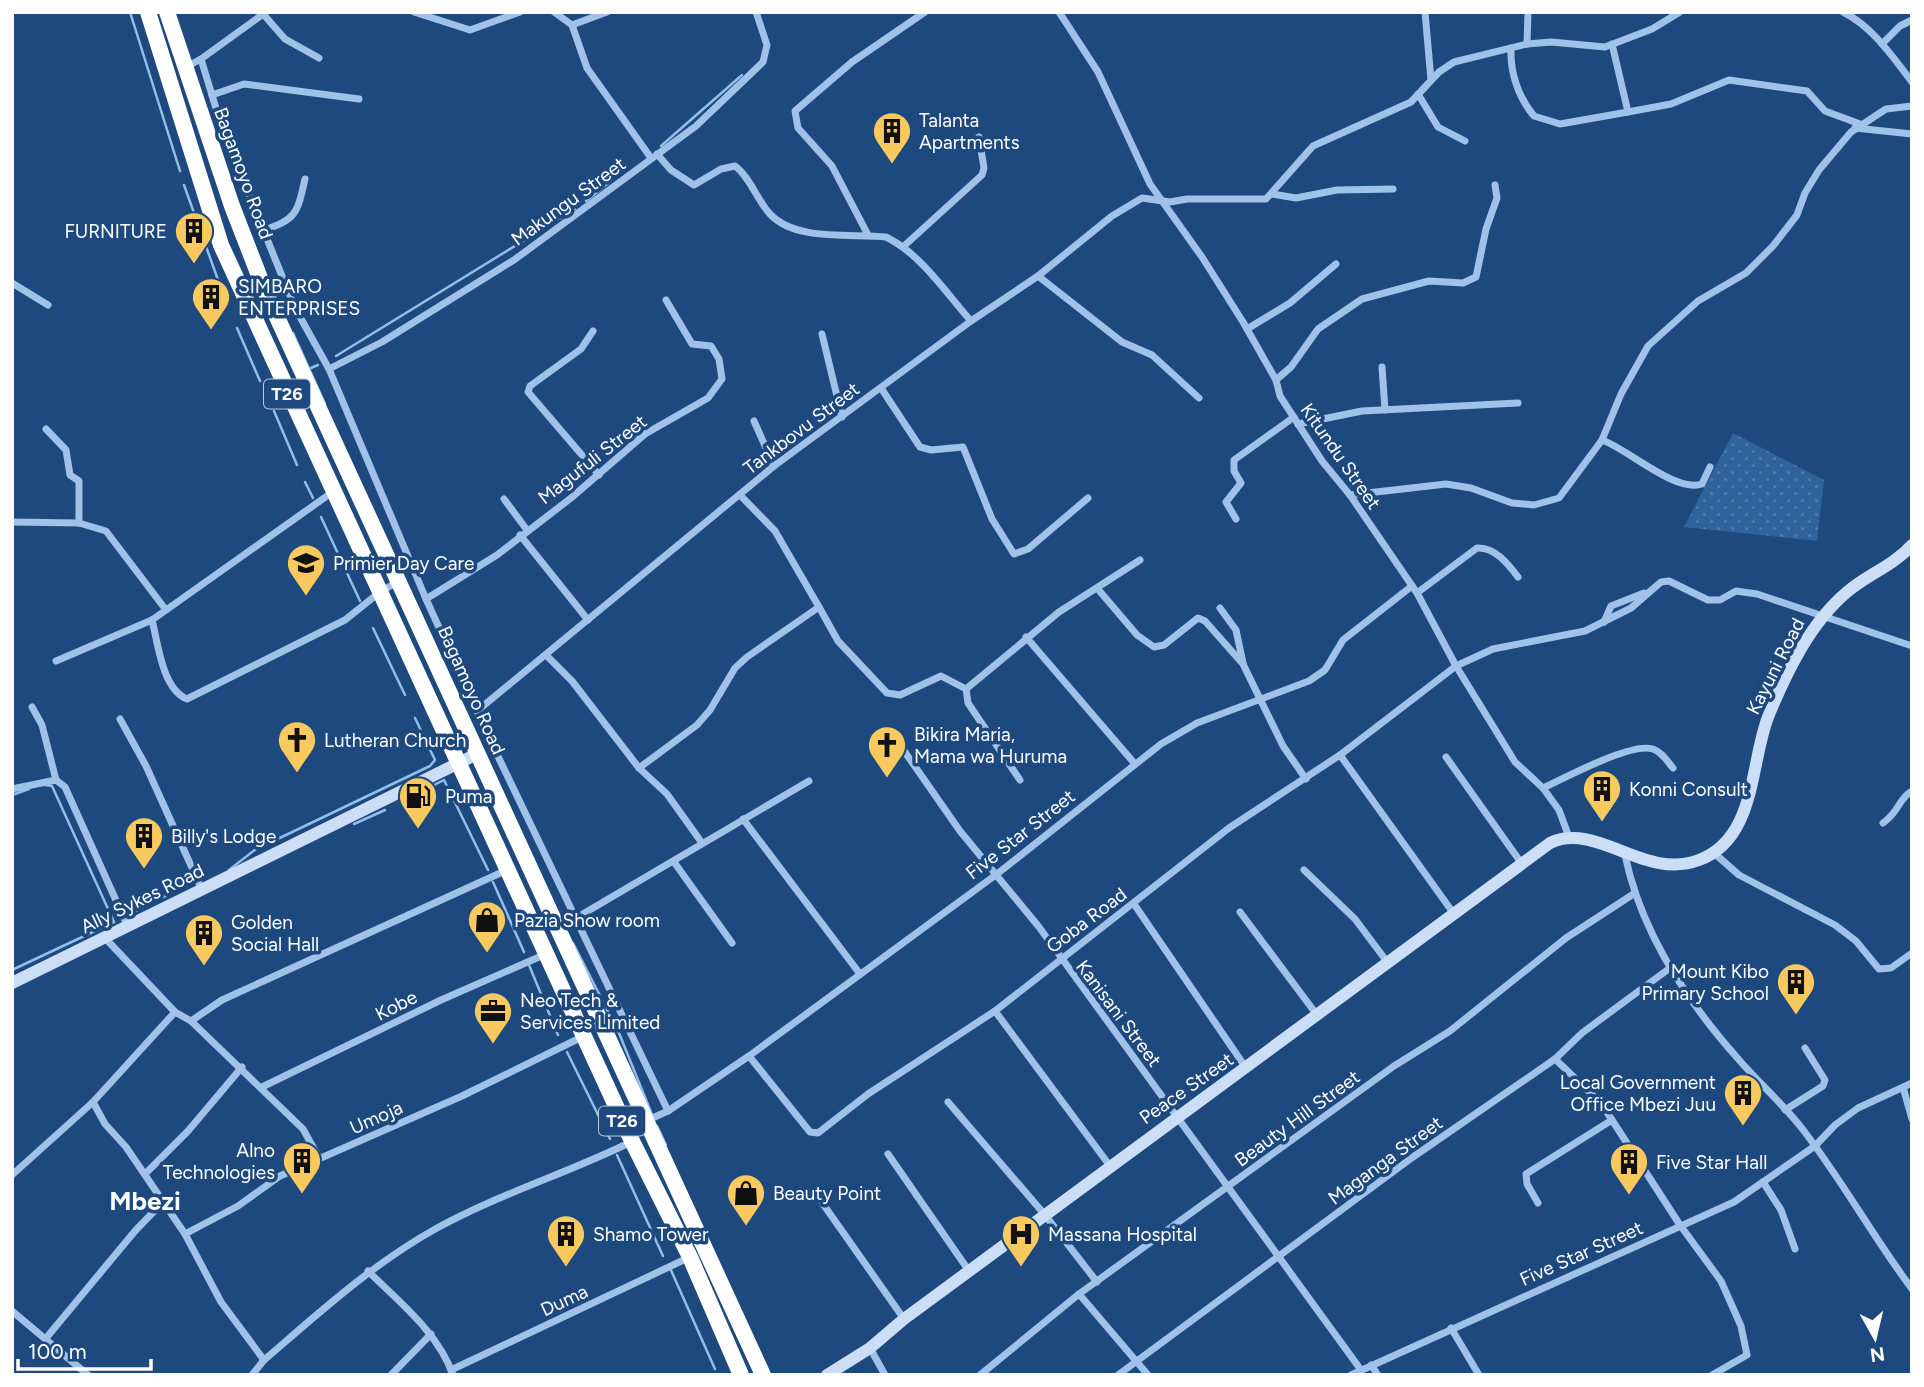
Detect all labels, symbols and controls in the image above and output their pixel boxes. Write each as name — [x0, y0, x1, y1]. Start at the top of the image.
street label: Bagamoyo Road — [209, 104, 278, 242]
place label: Talanta Apartments — [919, 109, 1020, 154]
building icon: Talanta Apartments — [871, 110, 913, 165]
street label: Makungu Street — [507, 152, 630, 251]
building icon: FURNITURE — [173, 210, 215, 265]
place label: FURNITURE — [64, 220, 167, 243]
place label: SIMBARO ENTERPRISES — [238, 275, 360, 320]
building icon: SIMBARO ENTERPRISES — [190, 276, 232, 331]
street label: Tankbovu Street — [739, 377, 864, 479]
road number: T26 — [264, 380, 310, 408]
street label: Kitundu Street — [1296, 399, 1386, 514]
street label: Magufuli Street — [533, 410, 651, 509]
school or university icon: Primier Day Care — [285, 542, 327, 597]
place label: Primier Day Care — [333, 552, 474, 575]
street label: Kayuni Road — [1741, 614, 1810, 718]
street label: Bagamoyo Road — [433, 622, 510, 758]
church icon: Lutheran Church — [276, 719, 318, 774]
place label: Bikira Maria, Mama wa Huruma — [914, 723, 1067, 768]
church icon: Bikira Maria, Mama wa Huruma — [866, 724, 908, 779]
place label: Lutheran Church — [324, 729, 466, 752]
building icon: Konni Consult — [1581, 768, 1623, 823]
fuel station icon: Puma — [397, 775, 439, 830]
place label: Konni Consult — [1629, 778, 1748, 801]
place label: Puma — [445, 785, 492, 808]
street label: Five Star Street — [961, 785, 1080, 884]
building icon: Billy's Lodge — [123, 815, 165, 870]
place label: Billy's Lodge — [171, 825, 276, 848]
street label: Ally Sykes Road — [77, 859, 208, 938]
street label: Goba Road — [1042, 883, 1131, 958]
shop icon: Pazia Show room — [466, 899, 508, 954]
place label: Pazia Show room — [514, 909, 660, 932]
place label: Golden Social Hall — [231, 911, 319, 956]
building icon: Golden Social Hall — [183, 912, 225, 967]
street label: Kanisani Street — [1071, 955, 1166, 1071]
place label: Mount Kibo Primary School — [1642, 960, 1769, 1005]
building icon: Mount Kibo Primary School — [1775, 961, 1817, 1016]
street label: Kobe — [371, 985, 421, 1026]
place label: Neo Tech & Services Limited — [520, 989, 660, 1034]
office icon: Neo Tech & Services Limited — [472, 990, 514, 1045]
street label: Peace Street — [1135, 1048, 1238, 1129]
street label: Beauty Hill Street — [1230, 1065, 1364, 1172]
place label: Local Government Office Mbezi Juu — [1560, 1071, 1716, 1116]
building icon: Local Government Office Mbezi Juu — [1722, 1072, 1764, 1127]
street label: Umoja — [346, 1096, 406, 1139]
road number: T26 — [599, 1106, 645, 1136]
street label: Maganga Street — [1324, 1111, 1447, 1210]
place label: Alno Technologies — [163, 1139, 275, 1184]
building icon: Alno Technologies — [281, 1140, 323, 1195]
building icon: Five Star Hall — [1608, 1141, 1650, 1196]
place label: Five Star Hall — [1656, 1151, 1767, 1174]
shop icon: Beauty Point — [725, 1172, 767, 1227]
place label: Beauty Point — [773, 1182, 881, 1205]
district label: Mbezi — [109, 1185, 181, 1217]
building icon: Shamo Tower — [545, 1213, 587, 1268]
hospital icon: Massana Hospital — [1000, 1213, 1042, 1268]
street label: Five Star Street — [1516, 1216, 1646, 1291]
place label: Shamo Tower — [593, 1223, 709, 1246]
place label: Massana Hospital — [1048, 1223, 1197, 1246]
street label: Duma — [537, 1280, 592, 1321]
north arrow — [1840, 1303, 1910, 1373]
scale bar — [18, 1328, 150, 1372]
text: 100 m — [28, 1339, 87, 1364]
text: N — [1868, 1342, 1886, 1367]

